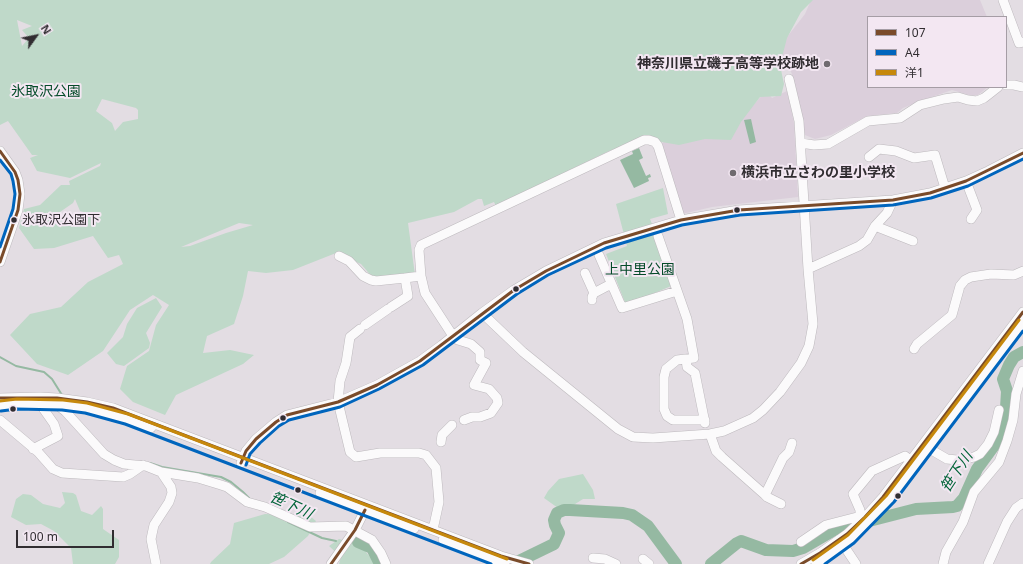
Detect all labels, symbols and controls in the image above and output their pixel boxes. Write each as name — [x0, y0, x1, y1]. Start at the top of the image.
north arrow — [16, 16, 56, 56]
legend — [867, 16, 1007, 88]
text: N — [38, 21, 55, 37]
text: 107 — [905, 24, 926, 41]
text: A4 — [905, 44, 920, 61]
place label: 神奈川県立磯子高等学校跡地 — [637, 56, 819, 72]
marker: 神奈川県立磯子高等学校跡地 — [822, 59, 832, 69]
text: 洋1 — [905, 64, 924, 81]
park label: 氷取沢公園 — [11, 84, 81, 100]
place label: 横浜市立さわの里小学校 — [741, 165, 895, 181]
marker: 横浜市立さわの里小学校 — [728, 168, 738, 178]
unlabelled marker — [732, 205, 742, 215]
place label: 氷取沢公園下 — [22, 212, 100, 228]
marker: 氷取沢公園下 — [9, 215, 19, 225]
park label: 上中里公園 — [605, 262, 675, 278]
unlabelled marker — [511, 284, 521, 294]
unlabelled marker — [8, 404, 18, 414]
unlabelled marker — [278, 413, 288, 423]
water label: 笹下川 — [937, 448, 977, 496]
unlabelled marker — [293, 485, 303, 495]
water label: 笹下川 — [267, 488, 315, 524]
unlabelled marker — [893, 491, 903, 501]
scale bar — [18, 522, 116, 548]
text: 100 m — [23, 528, 58, 545]

